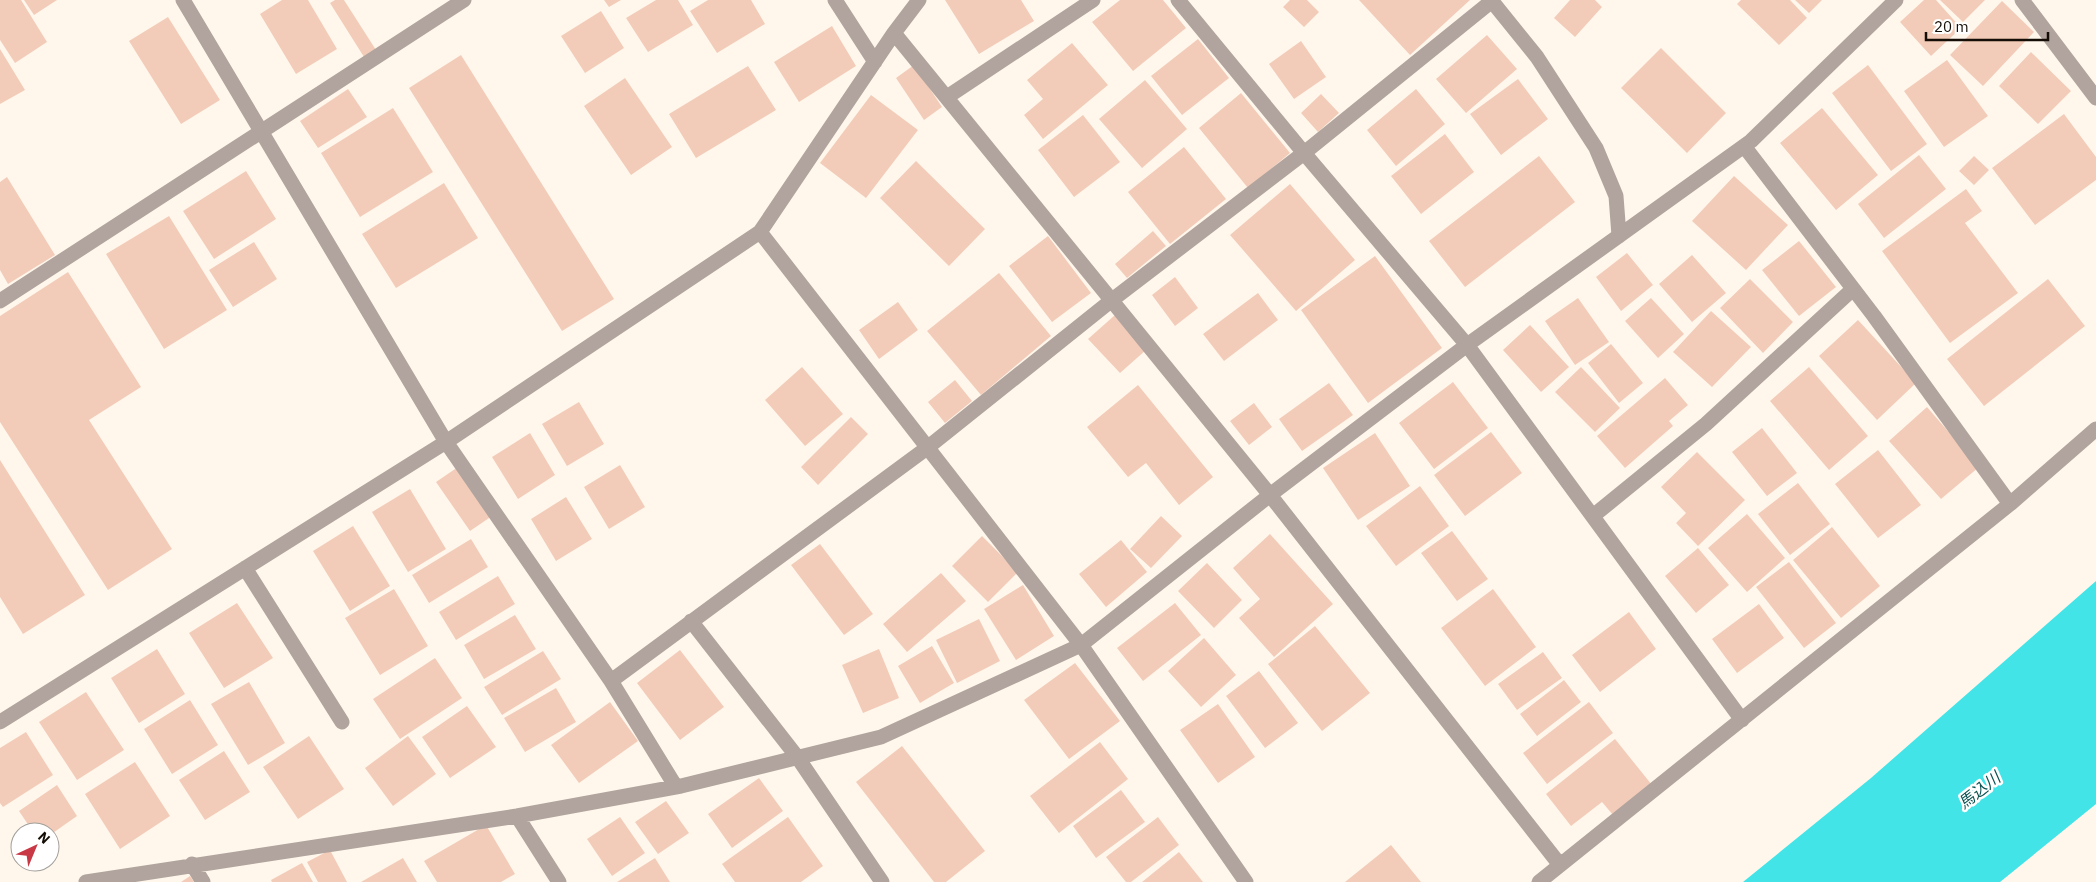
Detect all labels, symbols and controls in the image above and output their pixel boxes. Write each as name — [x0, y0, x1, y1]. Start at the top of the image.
scale bar — [1926, 10, 2048, 42]
text: 20 m — [1934, 17, 1969, 36]
water label: 馬込川 — [1954, 766, 2006, 813]
north arrow — [10, 822, 60, 872]
text: N — [34, 828, 54, 848]

